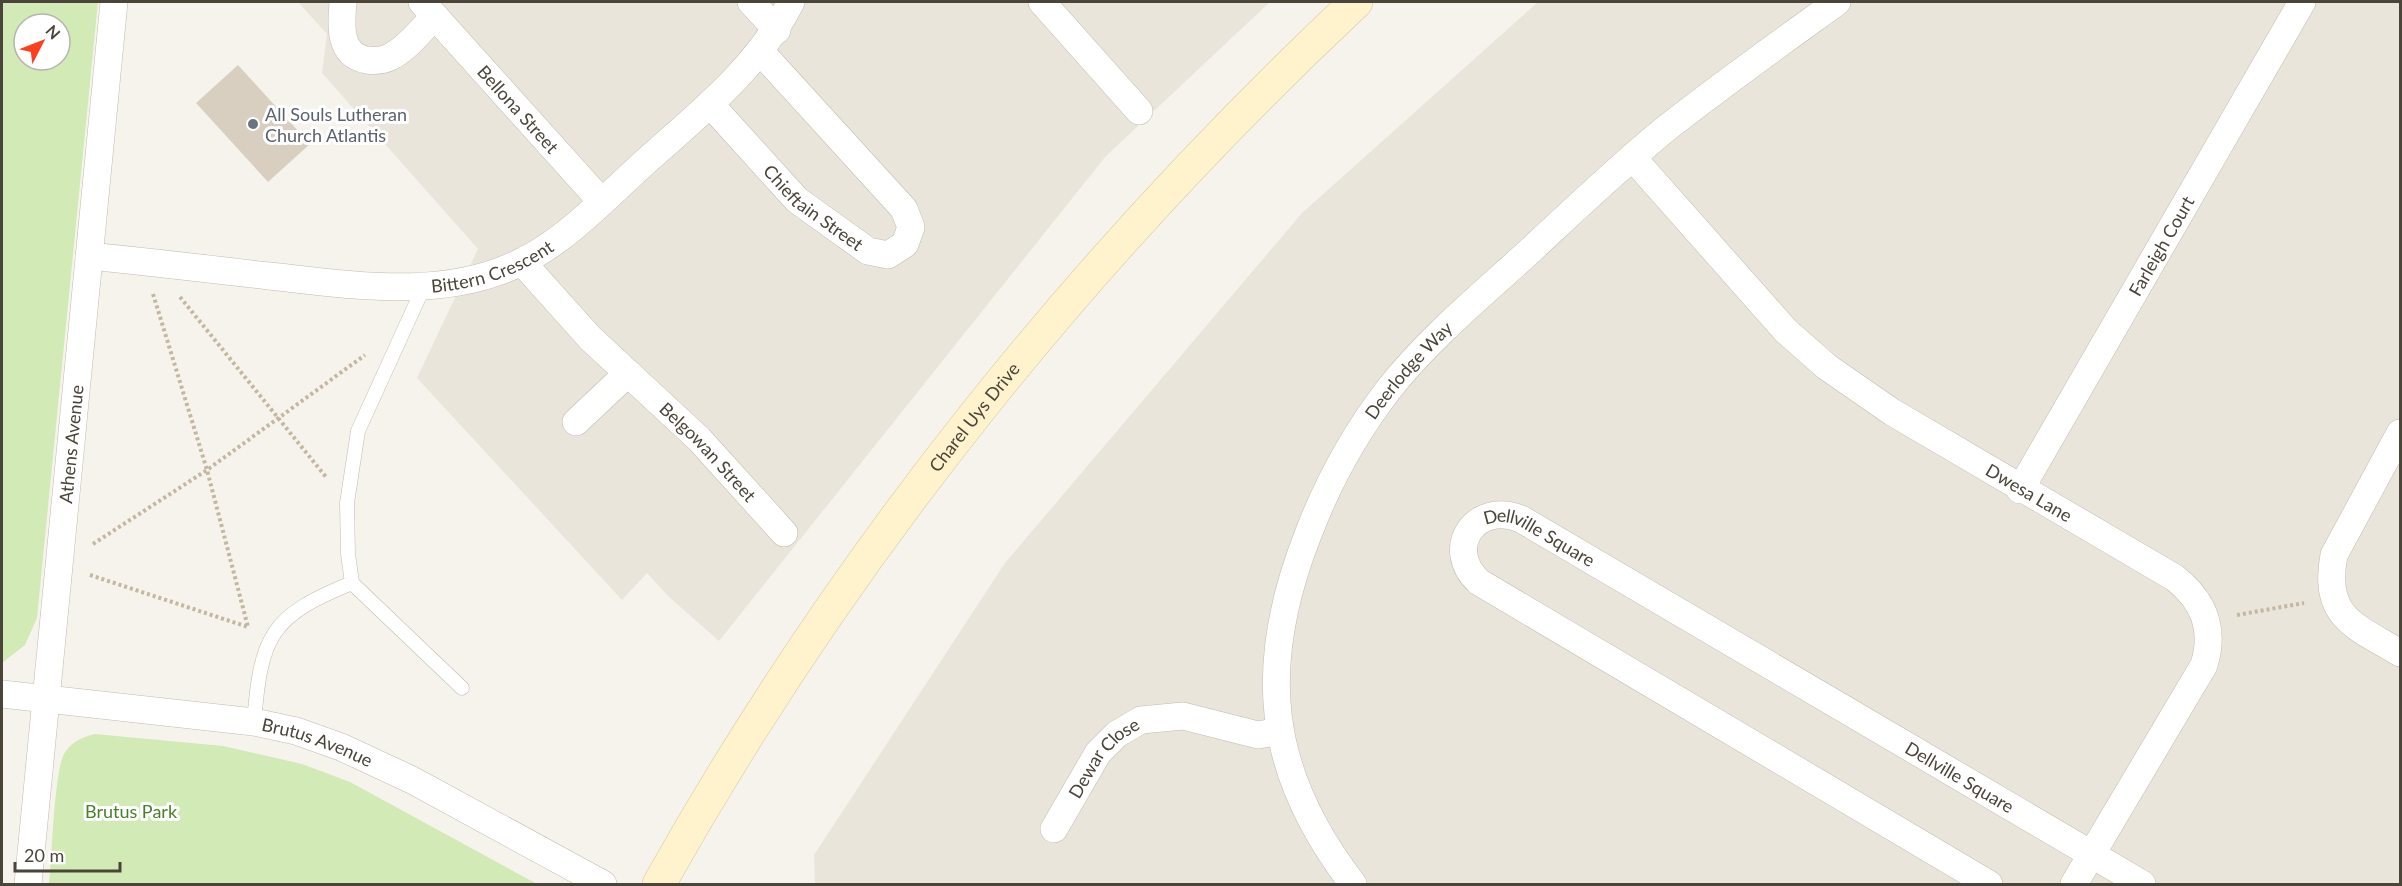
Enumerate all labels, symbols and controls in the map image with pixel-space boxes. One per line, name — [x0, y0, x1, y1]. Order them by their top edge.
north arrow — [12, 12, 72, 72]
text: N — [42, 21, 65, 43]
street label: Bellona Street — [473, 61, 564, 158]
place label: All Souls Lutheran Church Atlantis — [265, 103, 407, 146]
marker: All Souls Lutheran Church Atlantis — [246, 117, 260, 131]
street label: Chieftain Street — [759, 160, 868, 255]
street label: Farleigh Court — [2124, 192, 2199, 300]
street label: Bittern Crescent — [430, 235, 558, 297]
street label: Deerlodge Way — [1360, 316, 1457, 423]
street label: Charel Uys Drive — [924, 358, 1024, 476]
street label: Athens Avenue — [54, 384, 88, 504]
street label: Belgowan Street — [655, 397, 761, 506]
street label: Dwesa Lane — [1982, 459, 2076, 526]
street label: Dellville Square — [1481, 504, 1599, 571]
street label: Brutus Avenue — [260, 713, 376, 771]
street label: Dewar Close — [1063, 713, 1143, 802]
street label: Dellville Square — [1901, 736, 2018, 817]
park label: Brutus Park — [85, 800, 178, 822]
scale bar — [15, 835, 120, 873]
text: 20 m — [24, 844, 64, 866]

